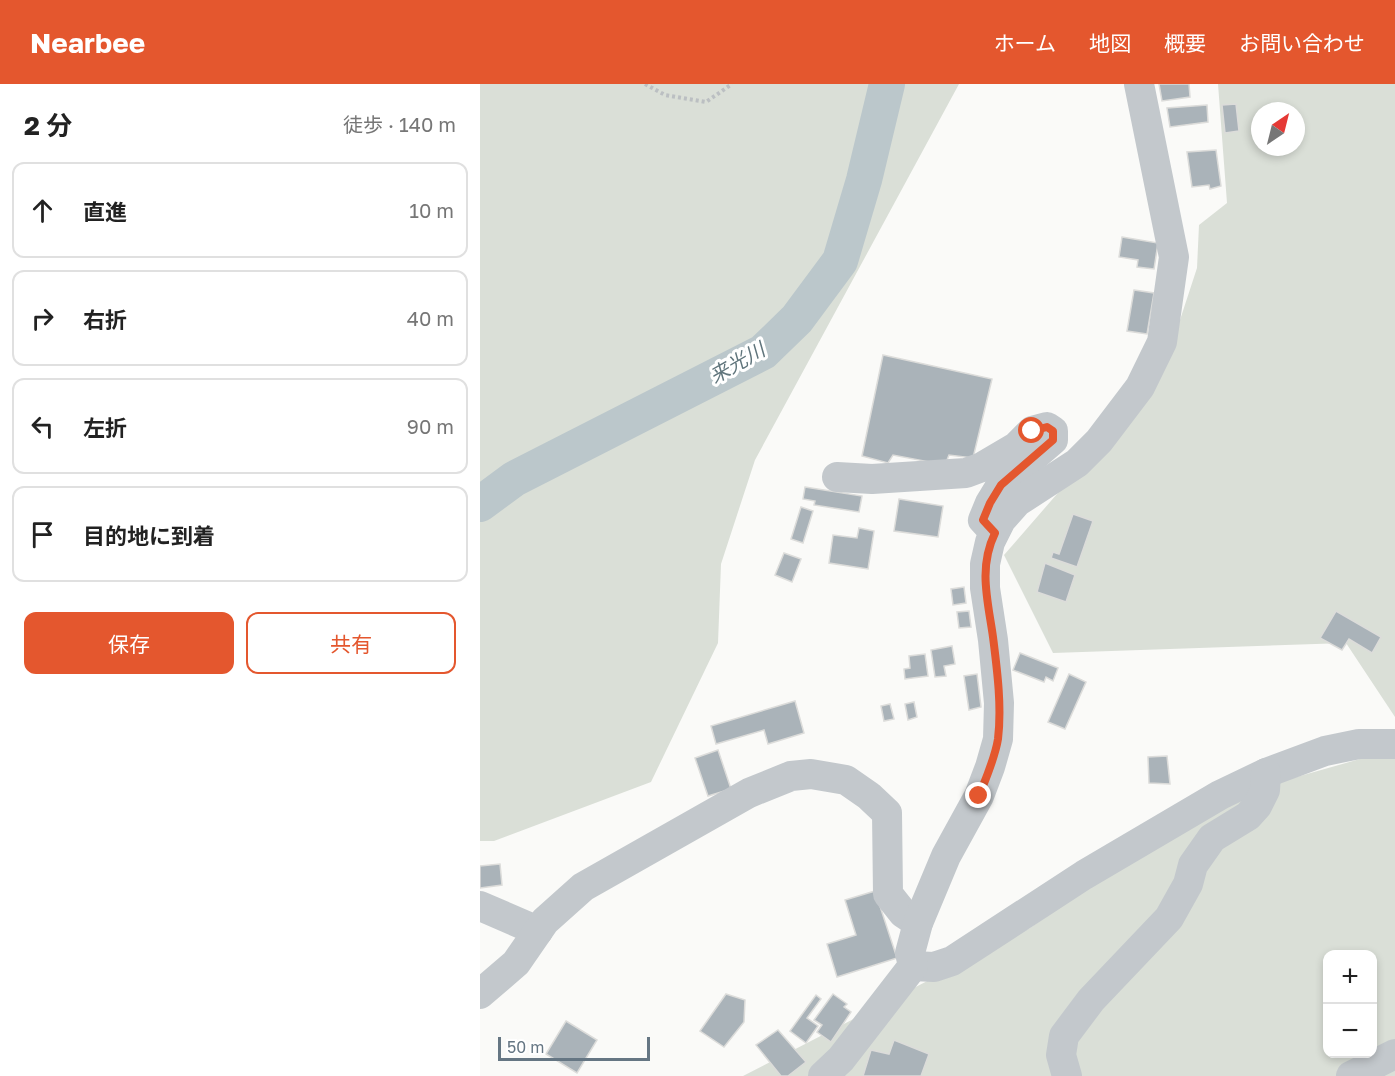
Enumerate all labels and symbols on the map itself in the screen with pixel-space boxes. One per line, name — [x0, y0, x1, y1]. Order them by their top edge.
north arrow — [1251, 102, 1305, 156]
water label: 来光川 — [705, 336, 770, 388]
route start — [1018, 417, 1044, 443]
route end — [965, 782, 991, 808]
scale bar — [498, 1034, 650, 1062]

